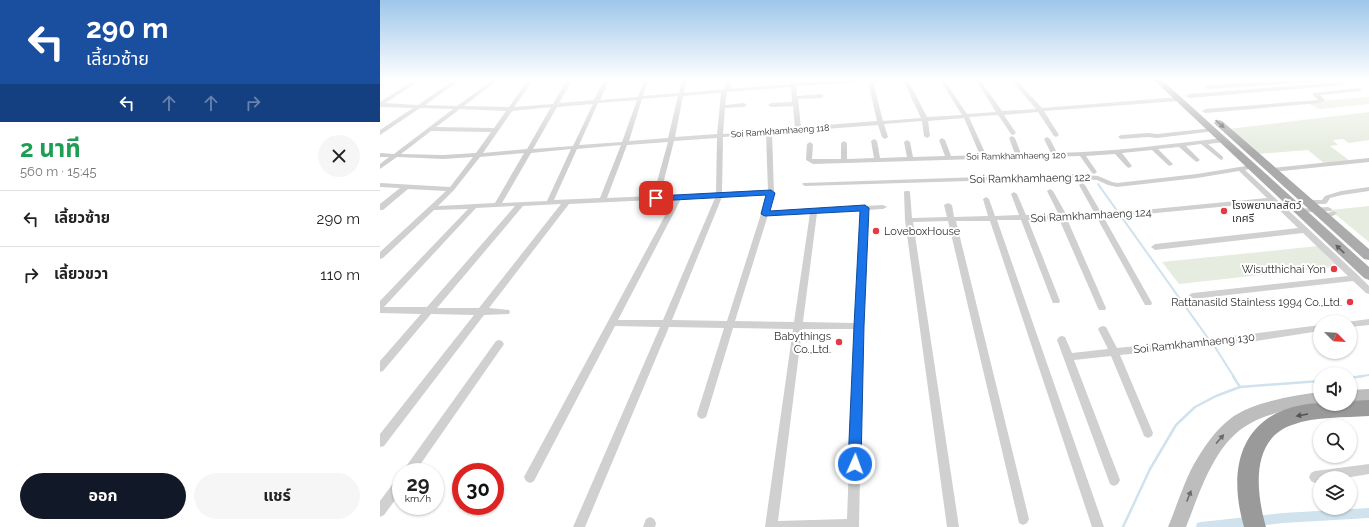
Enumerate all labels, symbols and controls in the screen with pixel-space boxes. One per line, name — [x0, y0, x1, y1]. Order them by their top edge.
text: 290 m — [86, 12, 168, 45]
icon: left — [20, 16, 72, 68]
text: เลี้ยวซ้าย — [86, 48, 149, 69]
icon: left — [116, 92, 138, 114]
icon: ahead — [158, 92, 180, 114]
icon: ahead — [200, 92, 222, 114]
icon: right — [242, 92, 264, 114]
one-way arrow — [1214, 120, 1225, 129]
street label: Soi Ramkhamhaeng 118 — [730, 123, 830, 139]
text: 2 นาที — [20, 134, 81, 163]
button: close — [318, 135, 360, 177]
street label: Soi Ramkhamhaeng 120 — [966, 150, 1066, 162]
text: 560 m · 15:45 — [20, 164, 97, 179]
street label: Soi Ramkhamhaeng 122 — [969, 171, 1091, 186]
pin — [639, 181, 673, 215]
icon: arrive — [645, 187, 667, 209]
place label: โรงพยาบาลสัตว์ เกศรี — [1232, 199, 1301, 225]
street label: Soi Ramkhamhaeng 124 — [1030, 206, 1152, 225]
marker: โรงพยาบาลสัตว์ เกศรี — [1219, 206, 1229, 216]
icon: left — [20, 208, 42, 230]
text: เลี้ยวซ้าย — [54, 209, 110, 227]
text: 290 m — [317, 210, 360, 228]
place label: LoveboxHouse — [884, 225, 961, 238]
marker: LoveboxHouse — [871, 226, 881, 236]
one-way arrow — [1336, 245, 1345, 254]
place label: Wisutthichai Yon — [1242, 263, 1326, 276]
icon: right — [20, 264, 42, 286]
marker: Wisutthichai Yon — [1329, 264, 1339, 274]
text: เลี้ยวขวา — [54, 265, 108, 283]
text: 110 m — [320, 266, 360, 284]
place label: Rattanasild Stainless 1994 Co.,Ltd. — [1171, 296, 1342, 309]
marker: Rattanasild Stainless 1994 Co.,Ltd. — [1345, 297, 1355, 307]
north arrow — [1313, 315, 1357, 359]
map controls — [1313, 315, 1357, 515]
place label: Babythings Co.,Ltd. — [774, 330, 831, 356]
street label: Soi Ramkhamhaeng 130 — [1133, 331, 1256, 356]
marker: Babythings Co.,Ltd. — [834, 337, 844, 347]
button: sound — [1313, 367, 1357, 411]
one-way arrow — [1296, 412, 1309, 418]
button: search — [1313, 419, 1357, 463]
one-way arrow — [1216, 434, 1225, 444]
position arrow — [834, 443, 876, 485]
speed limit sign: 30 — [452, 463, 504, 515]
button: layers — [1313, 471, 1357, 515]
text: 29 — [406, 472, 430, 496]
button: ออก — [20, 473, 186, 519]
button: แชร์ — [194, 473, 360, 519]
one-way arrow — [1186, 491, 1192, 502]
text: km/h — [405, 493, 431, 504]

